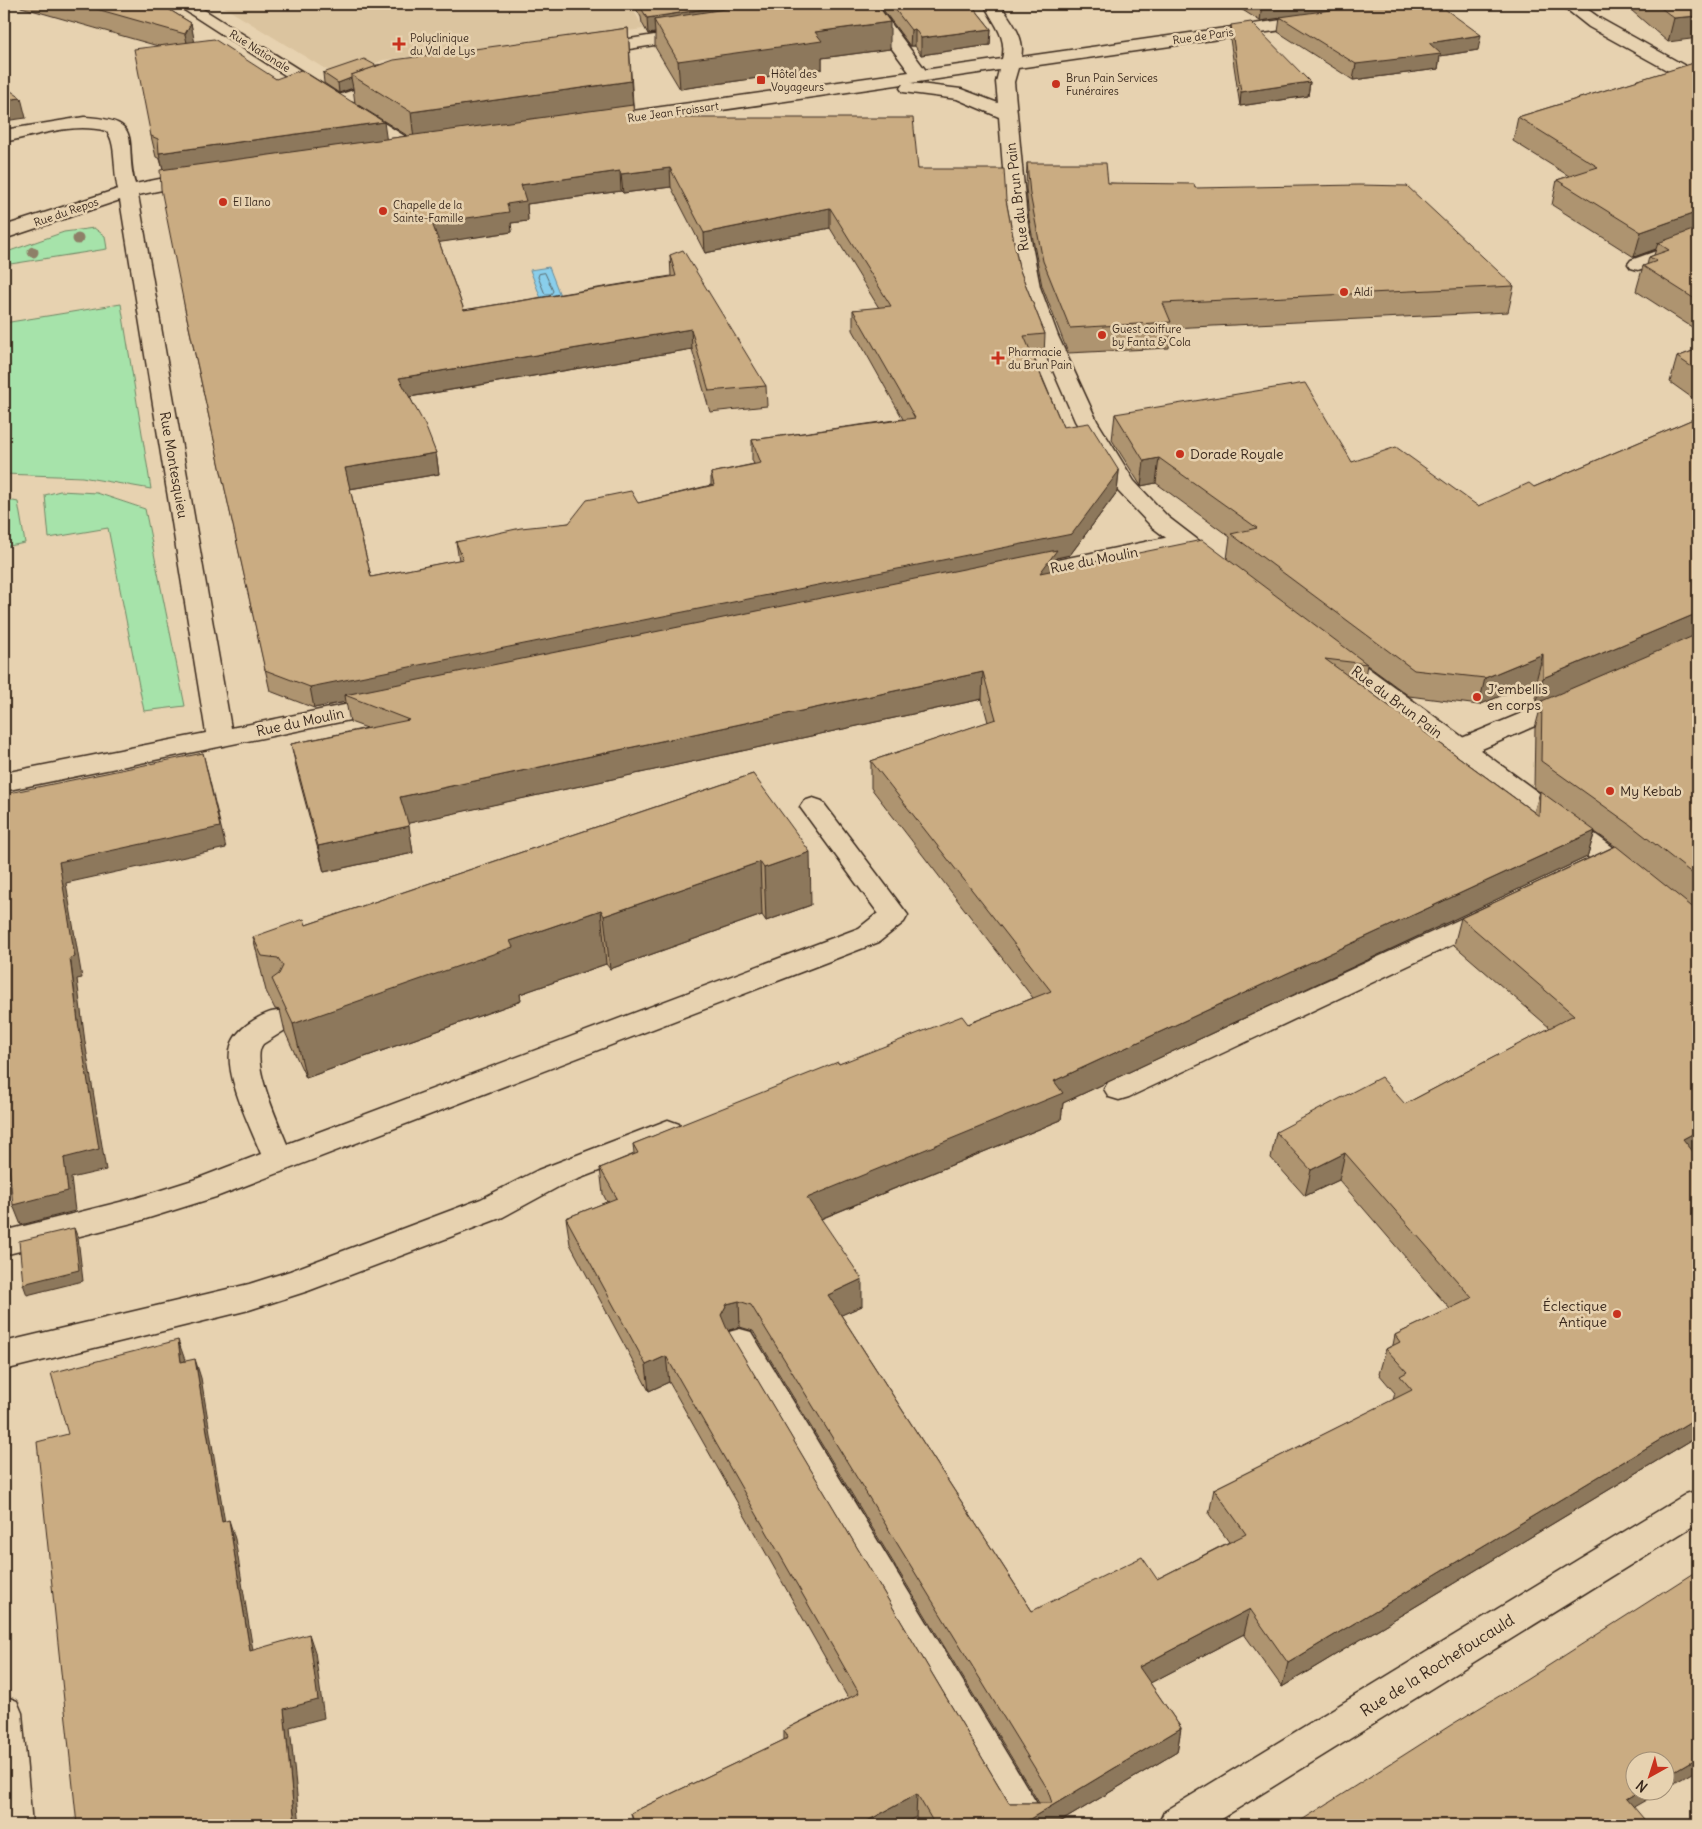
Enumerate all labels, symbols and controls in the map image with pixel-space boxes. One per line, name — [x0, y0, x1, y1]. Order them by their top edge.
street label: Rue de Paris — [1172, 25, 1234, 47]
street label: Rue Nationale — [227, 27, 293, 75]
place label: Polyclinique du Val de Lys — [410, 31, 475, 58]
marker: Polyclinique du Val de Lys — [392, 37, 406, 51]
place label: Hôtel des Voyageurs — [771, 67, 824, 94]
place label: Brun Pain Services Funéraires — [1066, 71, 1158, 98]
marker: Hôtel des Voyageurs — [755, 74, 767, 86]
marker: Brun Pain Services Funéraires — [1050, 78, 1062, 90]
street label: Rue Jean Froissart — [627, 99, 720, 125]
street label: Rue du Brun Pain — [1001, 142, 1033, 252]
street label: Rue du Repos — [32, 194, 100, 230]
place label: El Ilano — [233, 195, 271, 209]
marker: El Ilano — [217, 196, 229, 208]
place label: Chapelle de la Sainte-Famille — [393, 198, 463, 225]
marker: Chapelle de la Sainte-Famille — [377, 205, 389, 217]
place label: Aldi — [1354, 285, 1372, 299]
marker: Aldi — [1338, 286, 1350, 298]
place label: Guest coiffure by Fanta & Cola — [1112, 322, 1191, 349]
marker: Guest coiffure by Fanta & Cola — [1096, 329, 1108, 341]
place label: Pharmacie du Brun Pain — [1008, 345, 1072, 372]
marker: Pharmacie du Brun Pain — [992, 352, 1004, 364]
street label: Rue Montesquieu — [156, 410, 192, 520]
place label: Dorade Royale — [1190, 445, 1284, 463]
marker: Dorade Royale — [1174, 448, 1186, 460]
street label: Rue du Moulin — [1048, 543, 1140, 577]
street label: Rue du Brun Pain — [1348, 662, 1446, 742]
place label: J’embellis en corps — [1487, 680, 1548, 714]
marker: J’embellis en corps — [1471, 691, 1483, 703]
street label: Rue du Moulin — [254, 704, 346, 740]
place label: My Kebab — [1620, 782, 1682, 800]
marker: My Kebab — [1604, 785, 1616, 797]
place label: Éclectique Antique — [1543, 1297, 1607, 1331]
marker: Éclectique Antique — [1611, 1308, 1623, 1320]
street label: Rue de la Rochefoucauld — [1356, 1609, 1518, 1721]
north arrow — [1624, 1752, 1674, 1802]
text: N — [1632, 1776, 1651, 1796]

